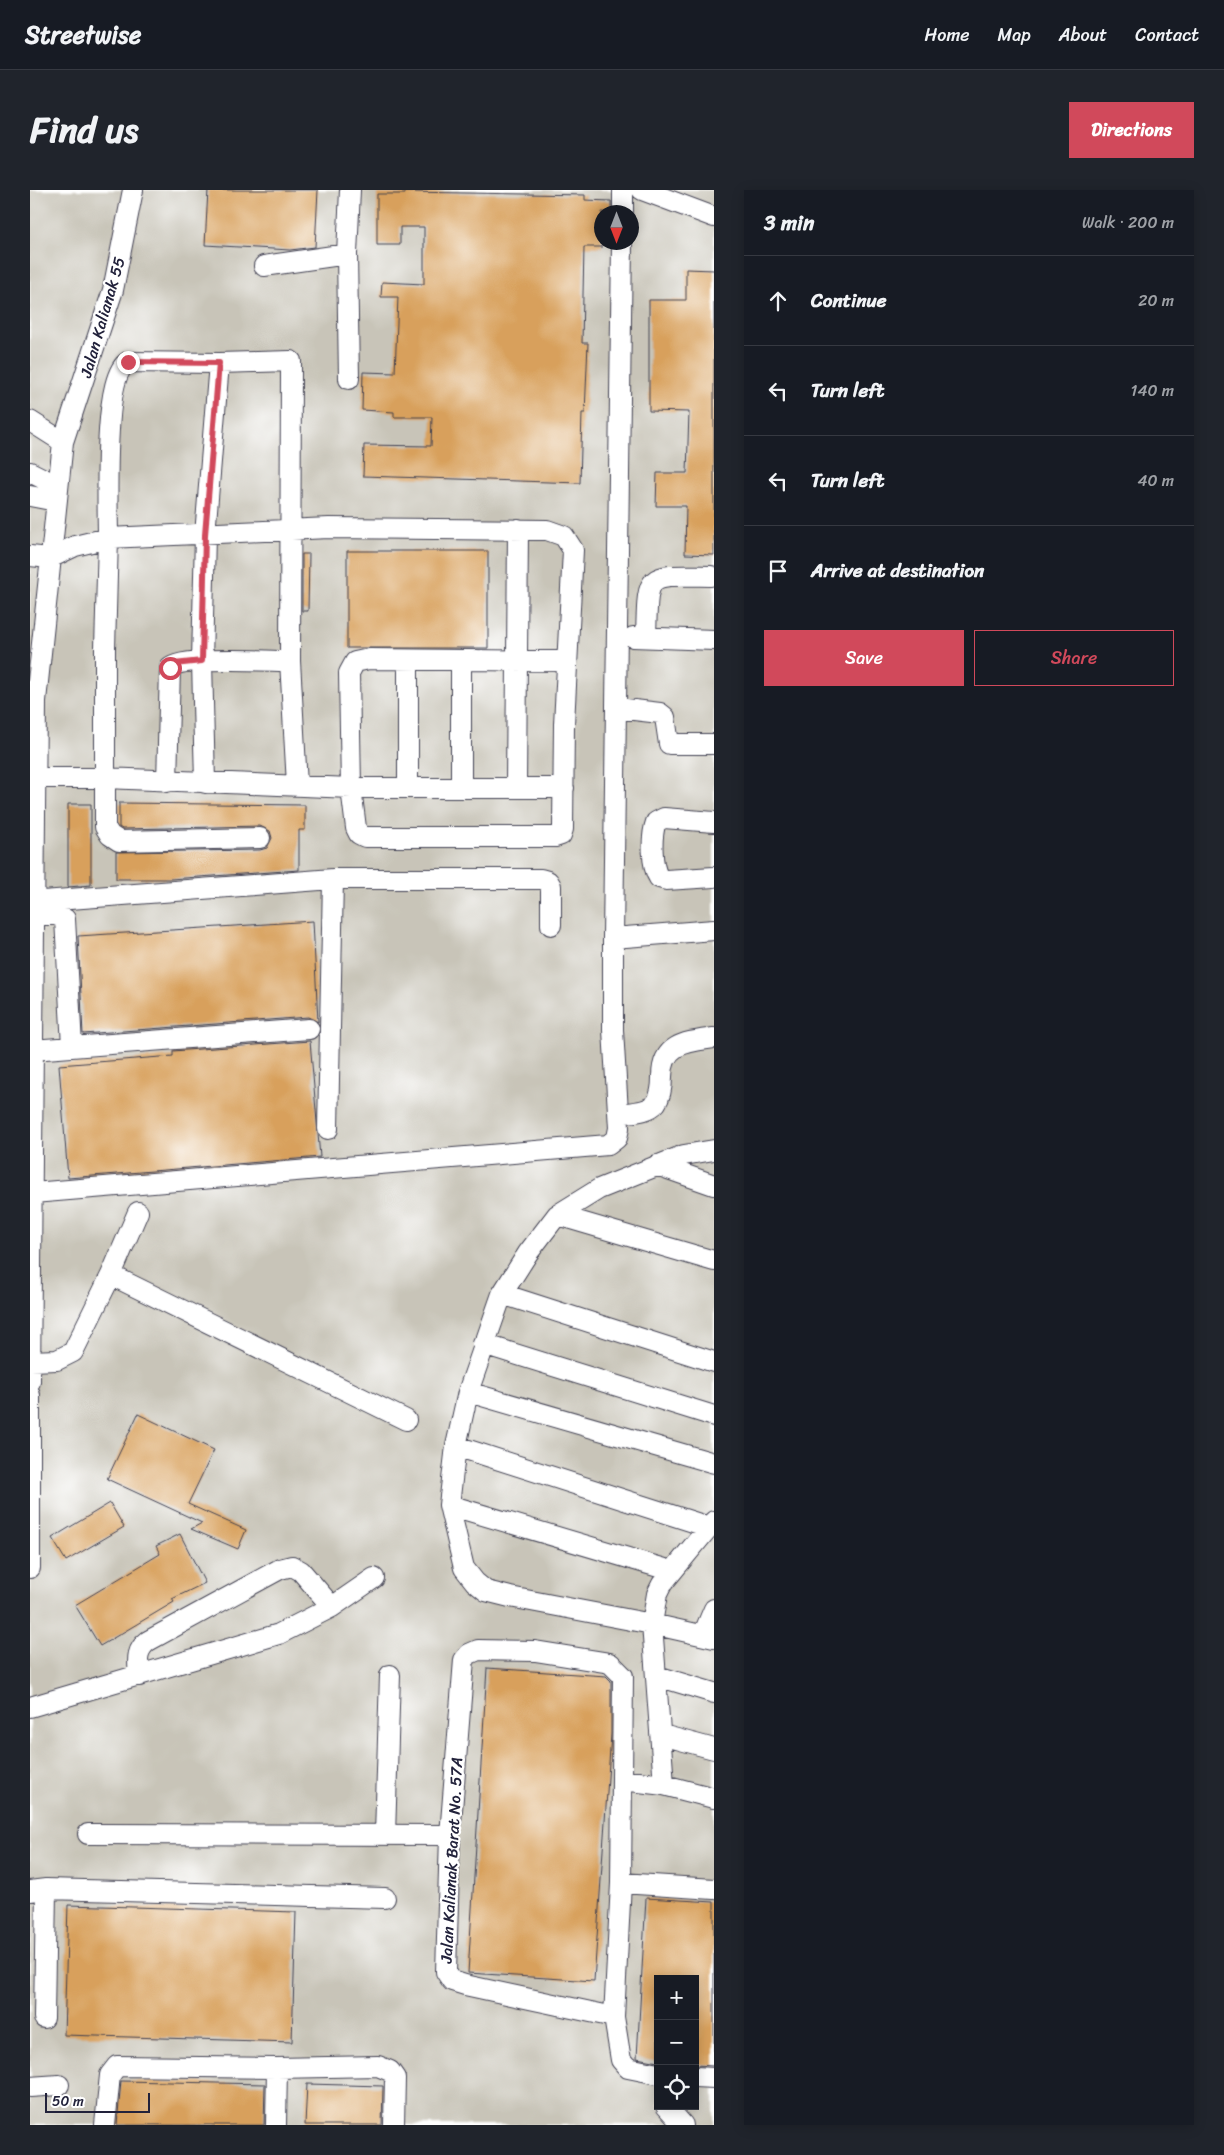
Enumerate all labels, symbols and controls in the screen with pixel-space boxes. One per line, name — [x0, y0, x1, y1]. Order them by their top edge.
text: Streetwise — [25, 14, 141, 56]
text: Home — [925, 19, 970, 51]
text: Map — [998, 19, 1031, 51]
text: About — [1059, 19, 1107, 51]
text: Contact — [1135, 19, 1199, 51]
text: Find us — [30, 99, 138, 161]
button: Directions — [1069, 102, 1194, 158]
text: 3 min — [764, 204, 814, 242]
north arrow — [594, 205, 639, 250]
text: Walk · 200 m — [1082, 208, 1174, 237]
street label: Jalan Kalianak 55 — [71, 253, 134, 382]
text: Continue — [811, 284, 887, 317]
text: 20 m — [1138, 286, 1174, 315]
icon: ahead — [764, 287, 792, 315]
route end — [117, 351, 140, 374]
text: Turn left — [811, 374, 884, 407]
text: 140 m — [1131, 376, 1174, 405]
icon: left — [764, 377, 792, 405]
text: Turn left — [811, 464, 884, 497]
text: 40 m — [1137, 466, 1174, 495]
icon: left — [764, 467, 792, 495]
text: Arrive at destination — [811, 554, 984, 587]
icon: arrive — [764, 557, 792, 585]
button: Save — [764, 630, 964, 686]
button: Share — [974, 630, 1174, 686]
route start — [159, 657, 182, 680]
street label: Jalan Kalianak Barat No. 57A — [432, 1756, 471, 1965]
map controls — [654, 1975, 699, 2110]
button: + — [654, 1975, 699, 2020]
button: − — [654, 2020, 699, 2065]
button: locate — [654, 2065, 699, 2110]
text: 50 m — [52, 2089, 84, 2114]
scale bar — [45, 2090, 150, 2113]

